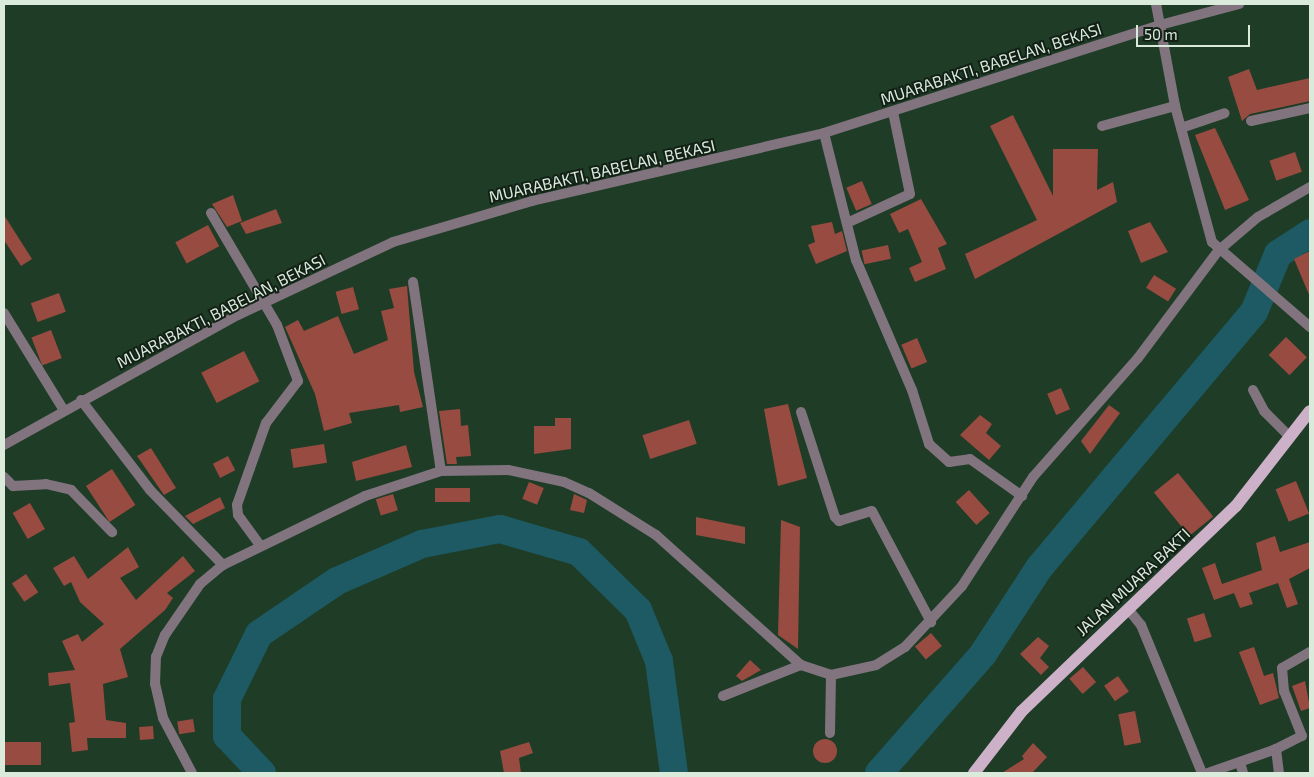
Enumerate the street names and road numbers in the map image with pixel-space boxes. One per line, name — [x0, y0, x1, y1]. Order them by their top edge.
street label: MUARABAKTI, BABELAN, BEKASI — [878, 19, 1104, 109]
street label: MUARABAKTI, BABELAN, BEKASI — [487, 136, 717, 206]
street label: MUARABAKTI, BABELAN, BEKASI — [114, 250, 328, 372]
street label: JALAN MUARA BAKTI — [1072, 524, 1194, 640]

